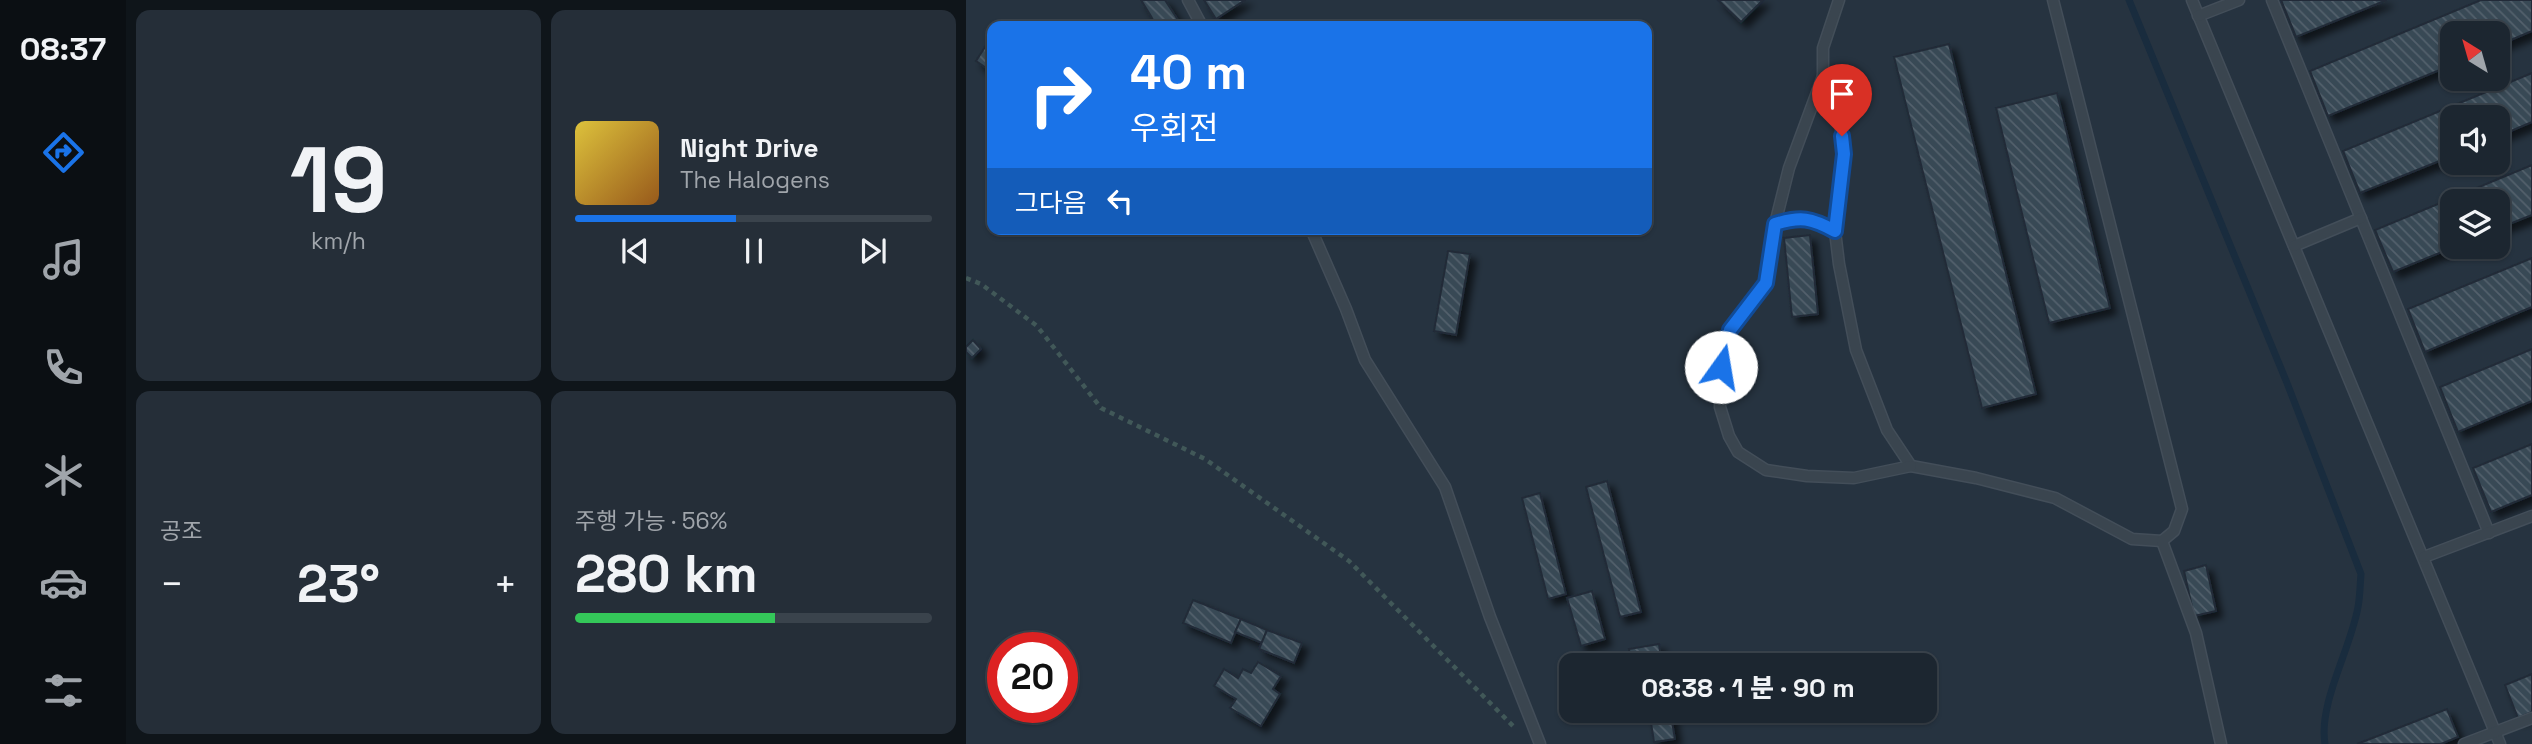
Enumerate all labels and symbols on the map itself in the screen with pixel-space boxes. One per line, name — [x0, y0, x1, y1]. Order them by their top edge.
north arrow — [2440, 21, 2510, 91]
pin — [1812, 64, 1872, 136]
position arrow — [1684, 330, 1758, 404]
speed limit sign: 20 — [987, 632, 1078, 723]

